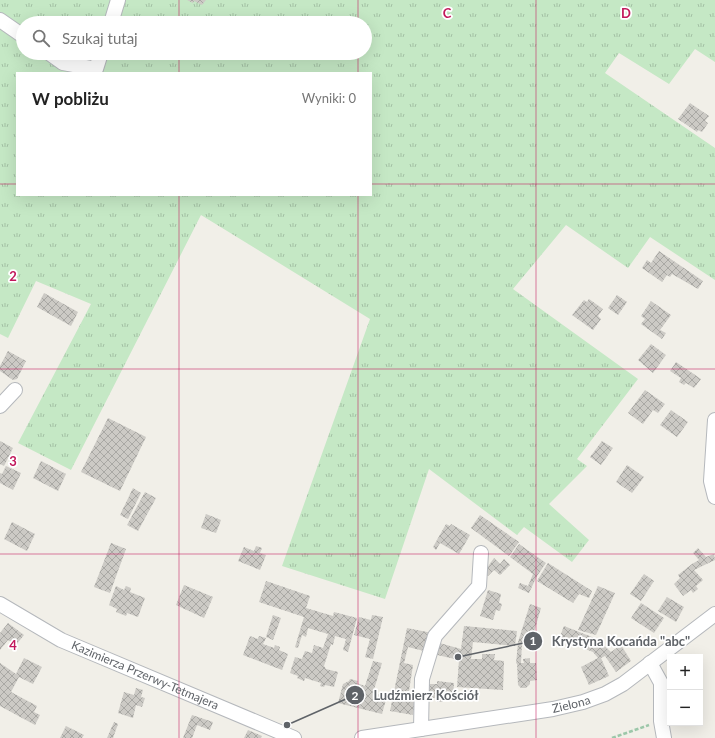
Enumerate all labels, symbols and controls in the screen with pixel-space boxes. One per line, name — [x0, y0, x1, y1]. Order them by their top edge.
text: C — [443, 5, 452, 21]
text: D — [621, 5, 631, 21]
search box — [16, 16, 372, 60]
icon: search — [30, 27, 52, 49]
text: Szukaj tutaj — [62, 29, 138, 47]
text: W pobliżu — [32, 88, 109, 109]
text: Wyniki: 0 — [302, 90, 356, 106]
text: 2 — [9, 268, 17, 284]
text: 3 — [9, 453, 17, 469]
callout: Krystyna Kocańda "abc" — [523, 629, 698, 654]
text: 1 — [530, 633, 537, 648]
text: Krystyna Kocańda "abc" — [552, 633, 690, 649]
text: 4 — [9, 637, 17, 653]
street label: Kazimierza Przerwy-Tetmajera — [69, 637, 221, 713]
map controls — [667, 654, 703, 726]
button: + — [667, 654, 703, 690]
callout: Ludźmierz Kościół — [345, 683, 487, 708]
text: Ludźmierz Kościół — [373, 687, 479, 703]
text: 2 — [352, 688, 359, 703]
button: − — [667, 690, 703, 726]
street label: Zielona — [551, 692, 592, 716]

